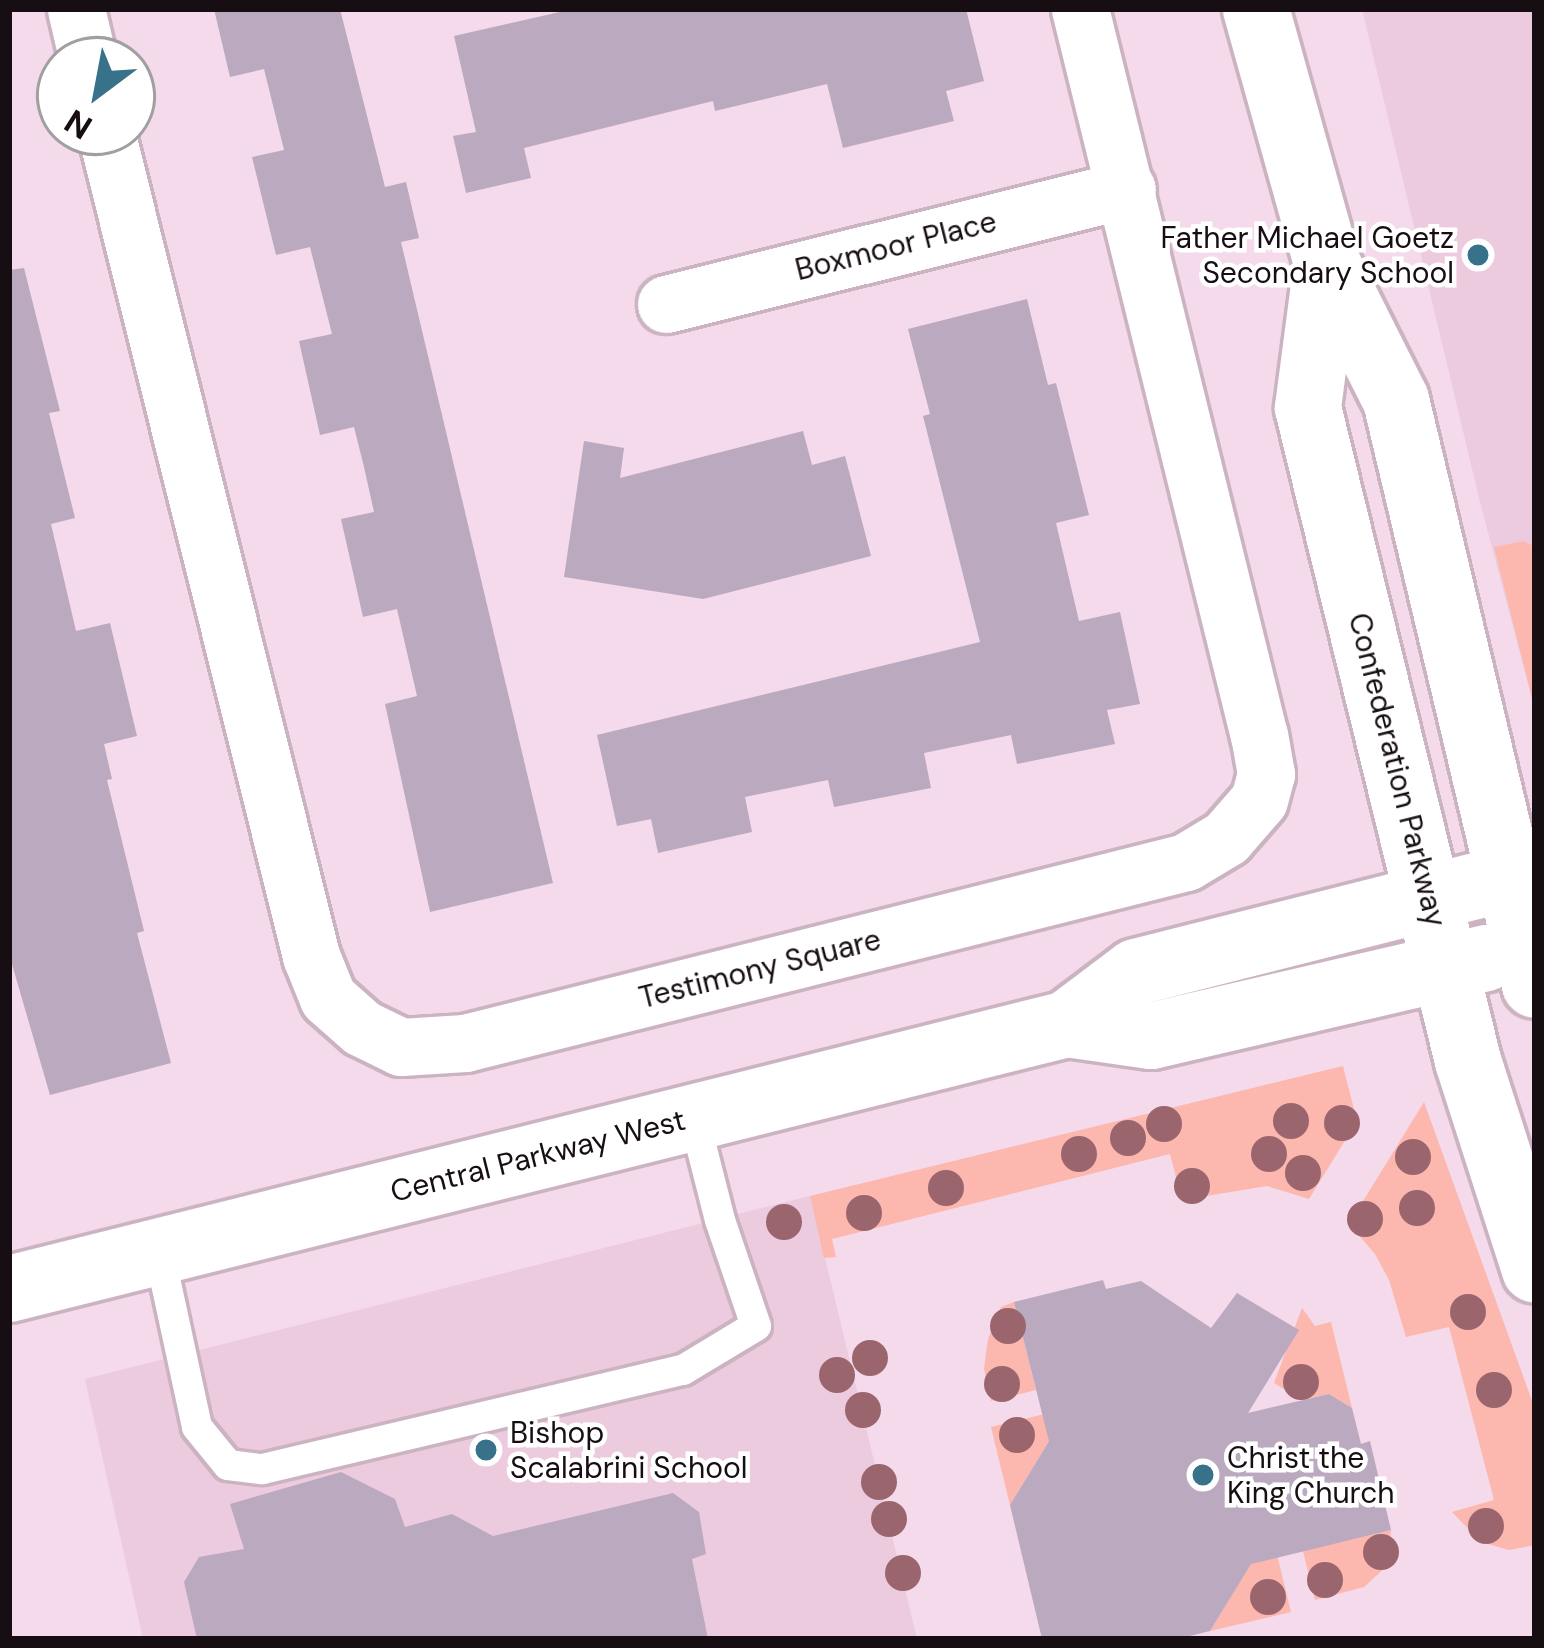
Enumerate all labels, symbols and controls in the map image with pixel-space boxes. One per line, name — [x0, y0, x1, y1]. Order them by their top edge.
north arrow — [36, 36, 156, 156]
text: N — [57, 100, 100, 149]
street label: Boxmoor Place — [792, 204, 1000, 288]
place label: Father Michael Goetz Secondary School — [1161, 220, 1454, 290]
marker: Father Michael Goetz Secondary School — [1465, 242, 1491, 268]
street label: Confederation Parkway — [1341, 609, 1453, 931]
street label: Testimony Square — [635, 922, 885, 1016]
street label: Central Parkway West — [387, 1102, 689, 1210]
place label: Bishop Scalabrini School — [510, 1415, 747, 1486]
marker: Bishop Scalabrini School — [473, 1437, 499, 1463]
place label: Christ the King Church — [1227, 1440, 1395, 1510]
marker: Christ the King Church — [1190, 1462, 1216, 1488]

